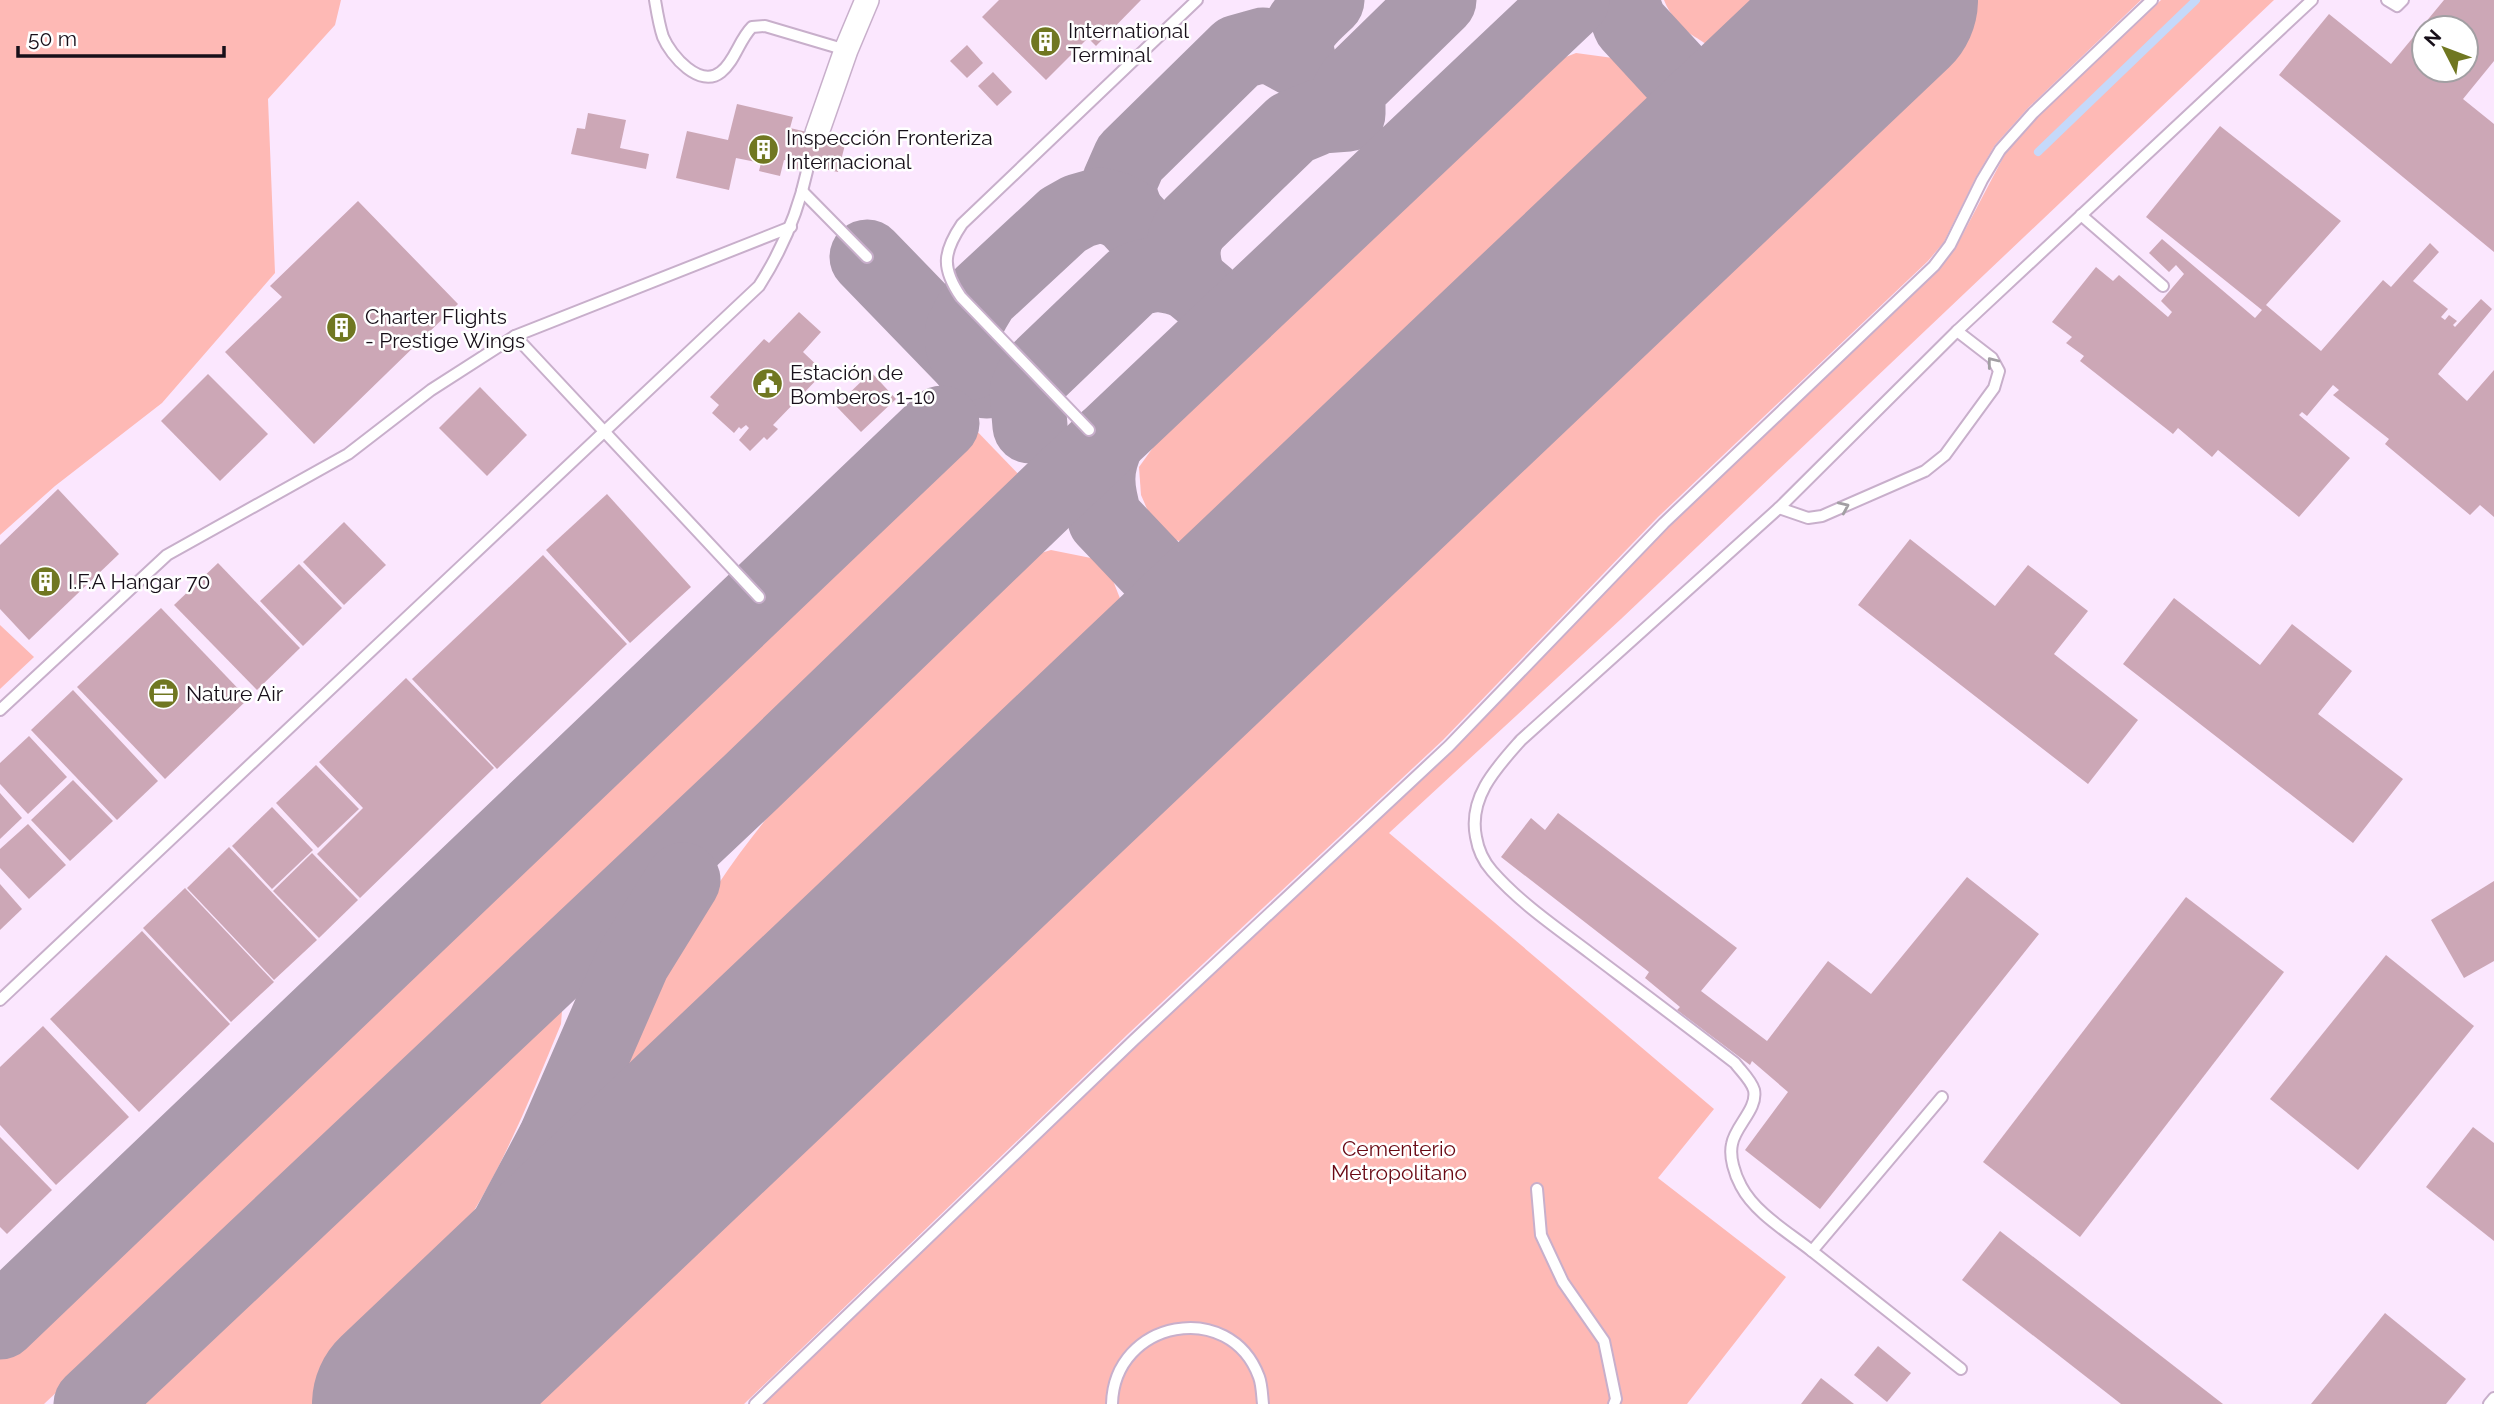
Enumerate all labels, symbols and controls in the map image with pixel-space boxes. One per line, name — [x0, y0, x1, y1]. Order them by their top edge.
scale bar — [18, 14, 224, 58]
north arrow — [2410, 14, 2480, 84]
place label: International Terminal — [1068, 18, 1189, 67]
building icon: International Terminal — [1028, 25, 1062, 59]
text: N — [2419, 25, 2445, 50]
text: 50 m — [28, 26, 77, 51]
place label: Inspección Fronteriza Internacional — [786, 125, 993, 174]
building icon: Inspección Fronteriza Internacional — [746, 132, 780, 166]
place label: Charter Flights - Prestige Wings — [365, 304, 525, 353]
building icon: Charter Flights - Prestige Wings — [325, 311, 359, 345]
one-way arrow — [1987, 357, 2000, 369]
place label: Estación de Bomberos 1-10 — [790, 360, 935, 409]
public building icon: Estación de Bomberos 1-10 — [750, 367, 784, 401]
one-way arrow — [1836, 501, 1849, 515]
building icon: I.F.A Hangar 70 — [28, 564, 62, 598]
place label: I.F.A Hangar 70 — [68, 569, 210, 594]
office icon: Nature Air — [146, 676, 180, 710]
place label: Nature Air — [186, 681, 284, 706]
park label: Cementerio Metropolitano — [1331, 1136, 1467, 1185]

